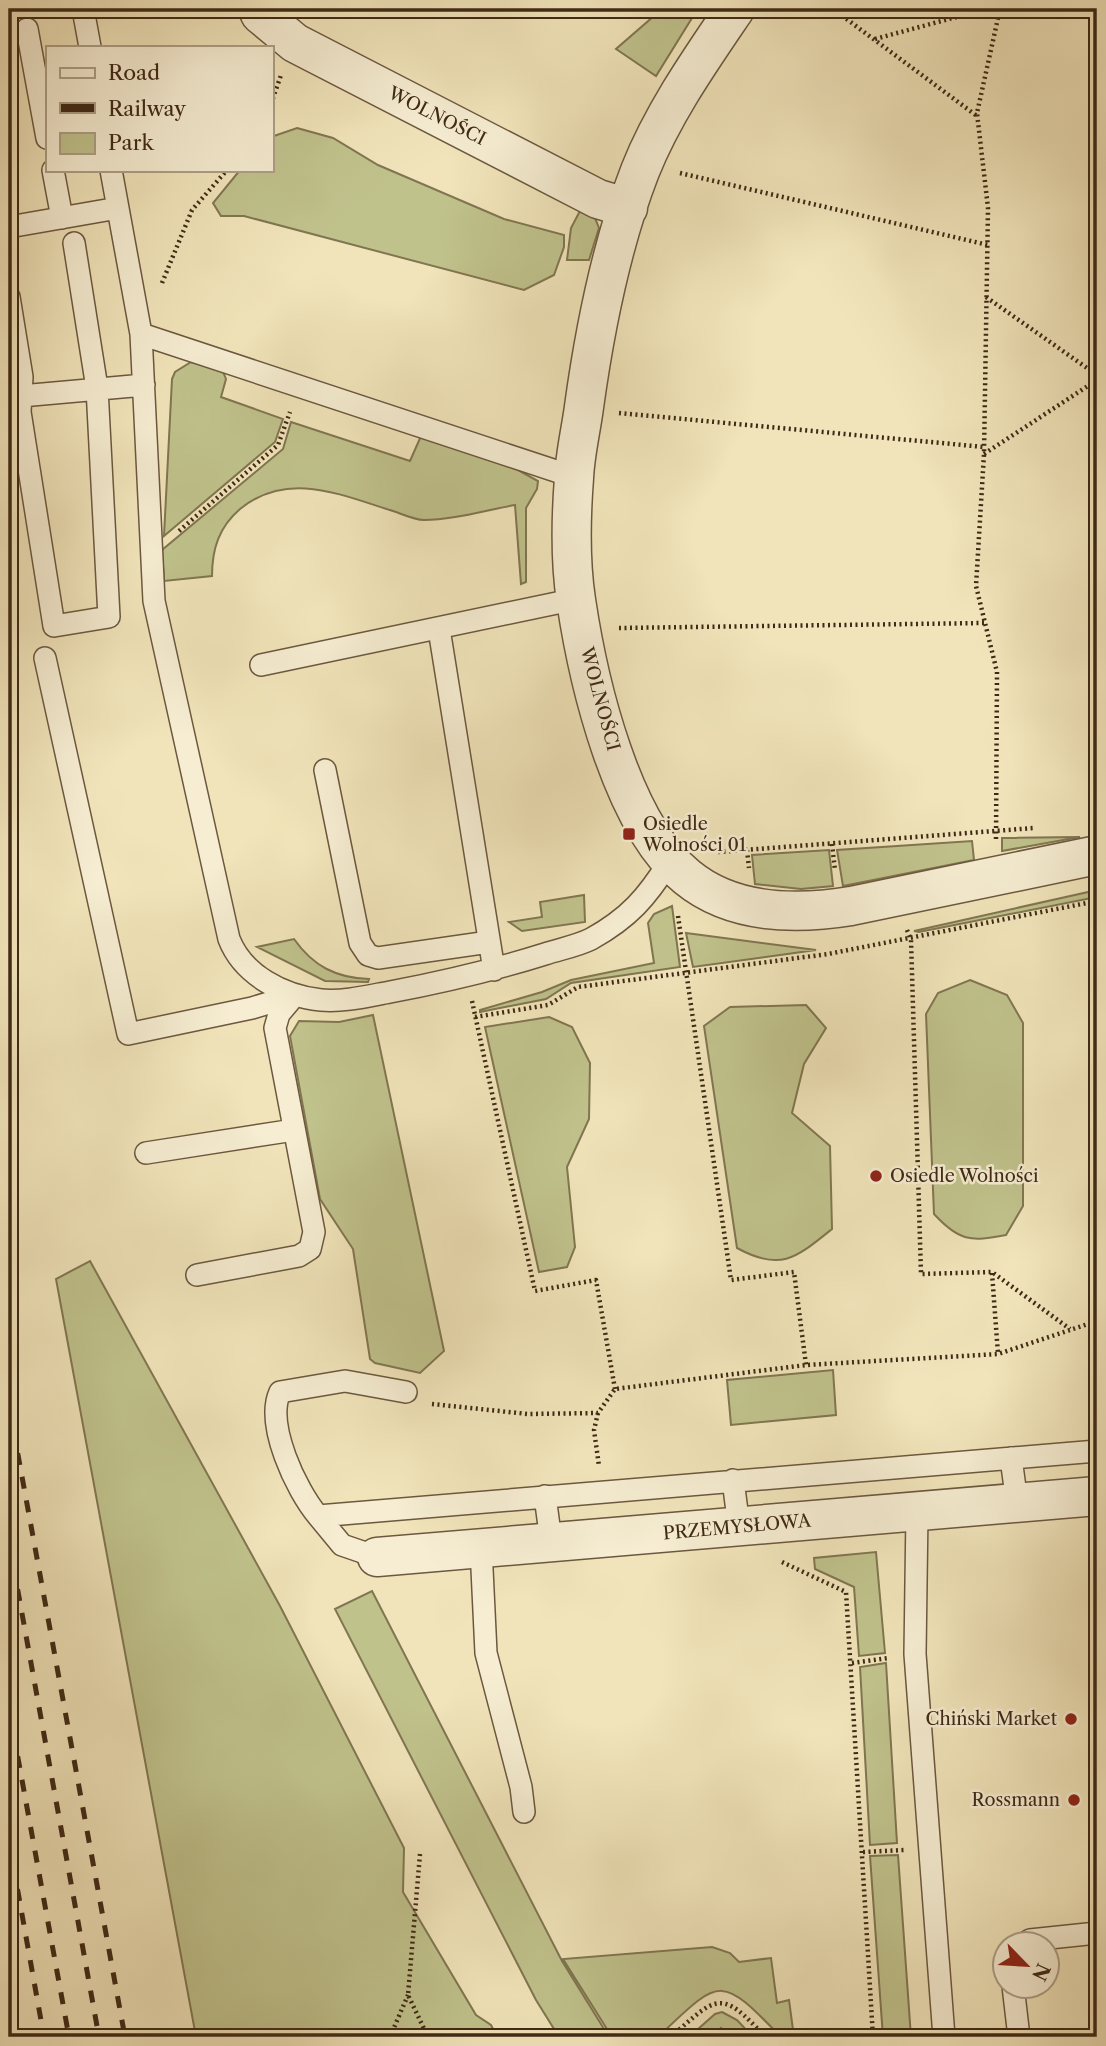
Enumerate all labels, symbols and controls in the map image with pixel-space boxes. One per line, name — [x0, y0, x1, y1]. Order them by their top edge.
legend — [46, 46, 273, 172]
text: Road — [108, 60, 160, 85]
street label: WOLNOŚCI — [384, 81, 490, 150]
text: Railway — [108, 96, 186, 121]
text: Park — [108, 130, 154, 155]
street label: WOLNOŚCI — [575, 643, 625, 753]
place label: Osiedle Wolności 01 — [642, 813, 747, 856]
marker: Osiedle Wolności 01 — [621, 826, 637, 842]
place label: Osiedle Wolności — [890, 1165, 1039, 1187]
marker: Osiedle Wolności — [868, 1168, 884, 1184]
street label: PRZEMYSŁOWA — [662, 1510, 813, 1544]
place label: Chiński Market — [926, 1708, 1058, 1730]
marker: Chiński Market — [1063, 1711, 1079, 1727]
place label: Rossmann — [971, 1789, 1060, 1811]
marker: Rossmann — [1066, 1792, 1082, 1808]
north arrow — [990, 1930, 1060, 2000]
text: N — [1027, 1960, 1055, 1984]

